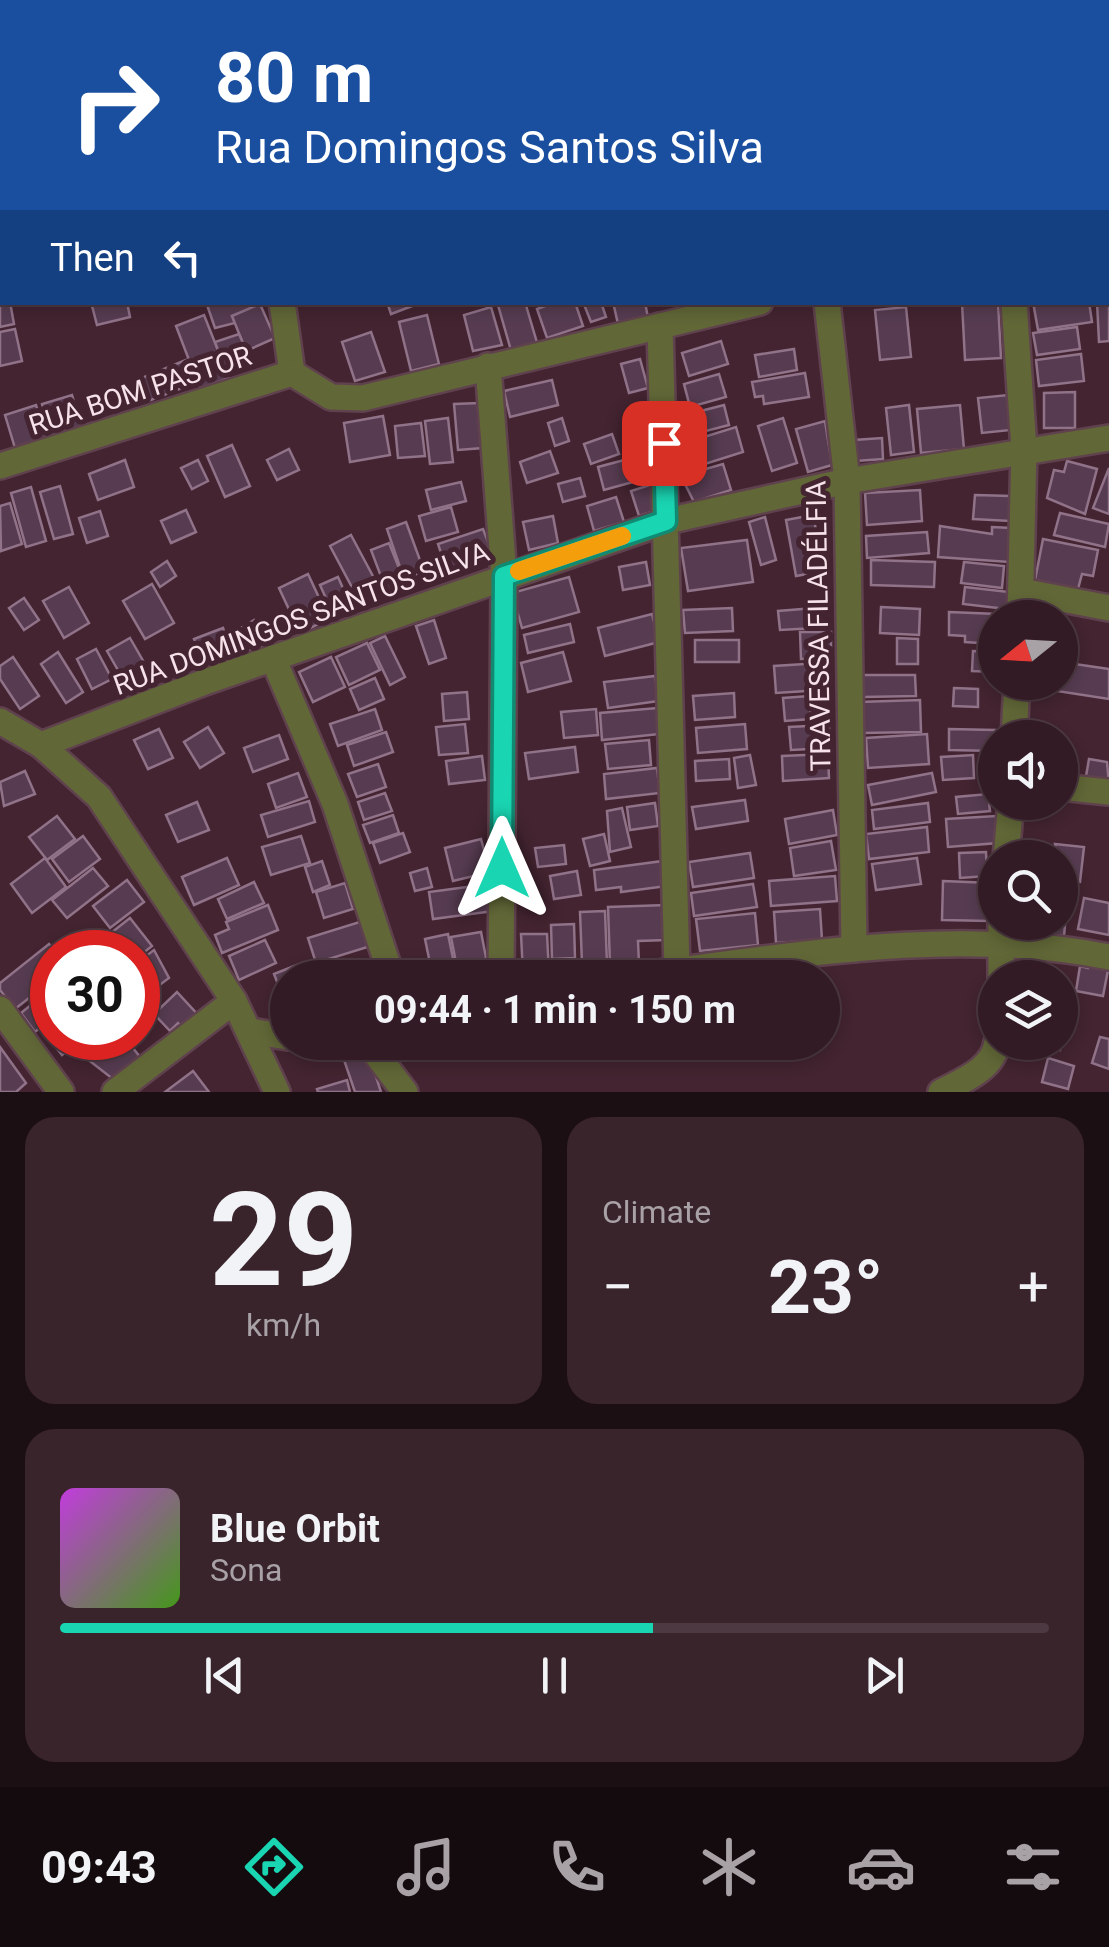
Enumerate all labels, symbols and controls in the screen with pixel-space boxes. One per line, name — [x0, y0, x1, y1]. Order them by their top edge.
text: 80 m — [215, 37, 373, 119]
icon: right — [50, 40, 180, 170]
text: Rua Domingos Santos Silva — [215, 121, 764, 174]
icon: left — [155, 230, 210, 285]
text: Then — [50, 236, 135, 280]
street label: RUA BOM PASTOR — [25, 339, 256, 442]
pin — [622, 401, 707, 486]
icon: arrive — [637, 416, 692, 471]
street label: TRAVESSA FILADÉLFIA — [799, 480, 838, 772]
street label: RUA DOMINGOS SANTOS SILVA — [109, 535, 494, 702]
north arrow — [978, 600, 1078, 700]
map controls — [978, 600, 1078, 1060]
button: sound — [978, 720, 1078, 820]
position arrow — [450, 816, 554, 920]
button: search — [978, 840, 1078, 940]
speed limit sign: 30 — [30, 930, 160, 1060]
button: layers — [978, 960, 1078, 1060]
text: 09:44 · 1 min · 150 m — [374, 988, 736, 1032]
text: 29 — [209, 1164, 358, 1317]
text: Climate — [602, 1193, 711, 1231]
text: 23° — [768, 1243, 883, 1331]
text: − — [602, 1255, 633, 1319]
text: + — [1018, 1255, 1049, 1319]
text: km/h — [246, 1306, 321, 1344]
text: Blue Orbit — [210, 1507, 380, 1551]
text: Sona — [210, 1551, 282, 1589]
icon: previous — [197, 1648, 252, 1703]
icon: pause — [527, 1648, 582, 1703]
icon: next — [857, 1648, 912, 1703]
icon: directions — [239, 1832, 309, 1902]
icon: music — [391, 1832, 461, 1902]
icon: phone — [542, 1832, 612, 1902]
icon: climate — [694, 1832, 764, 1902]
icon: car — [846, 1832, 916, 1902]
icon: filters — [998, 1832, 1068, 1902]
text: 09:43 — [41, 1841, 157, 1894]

